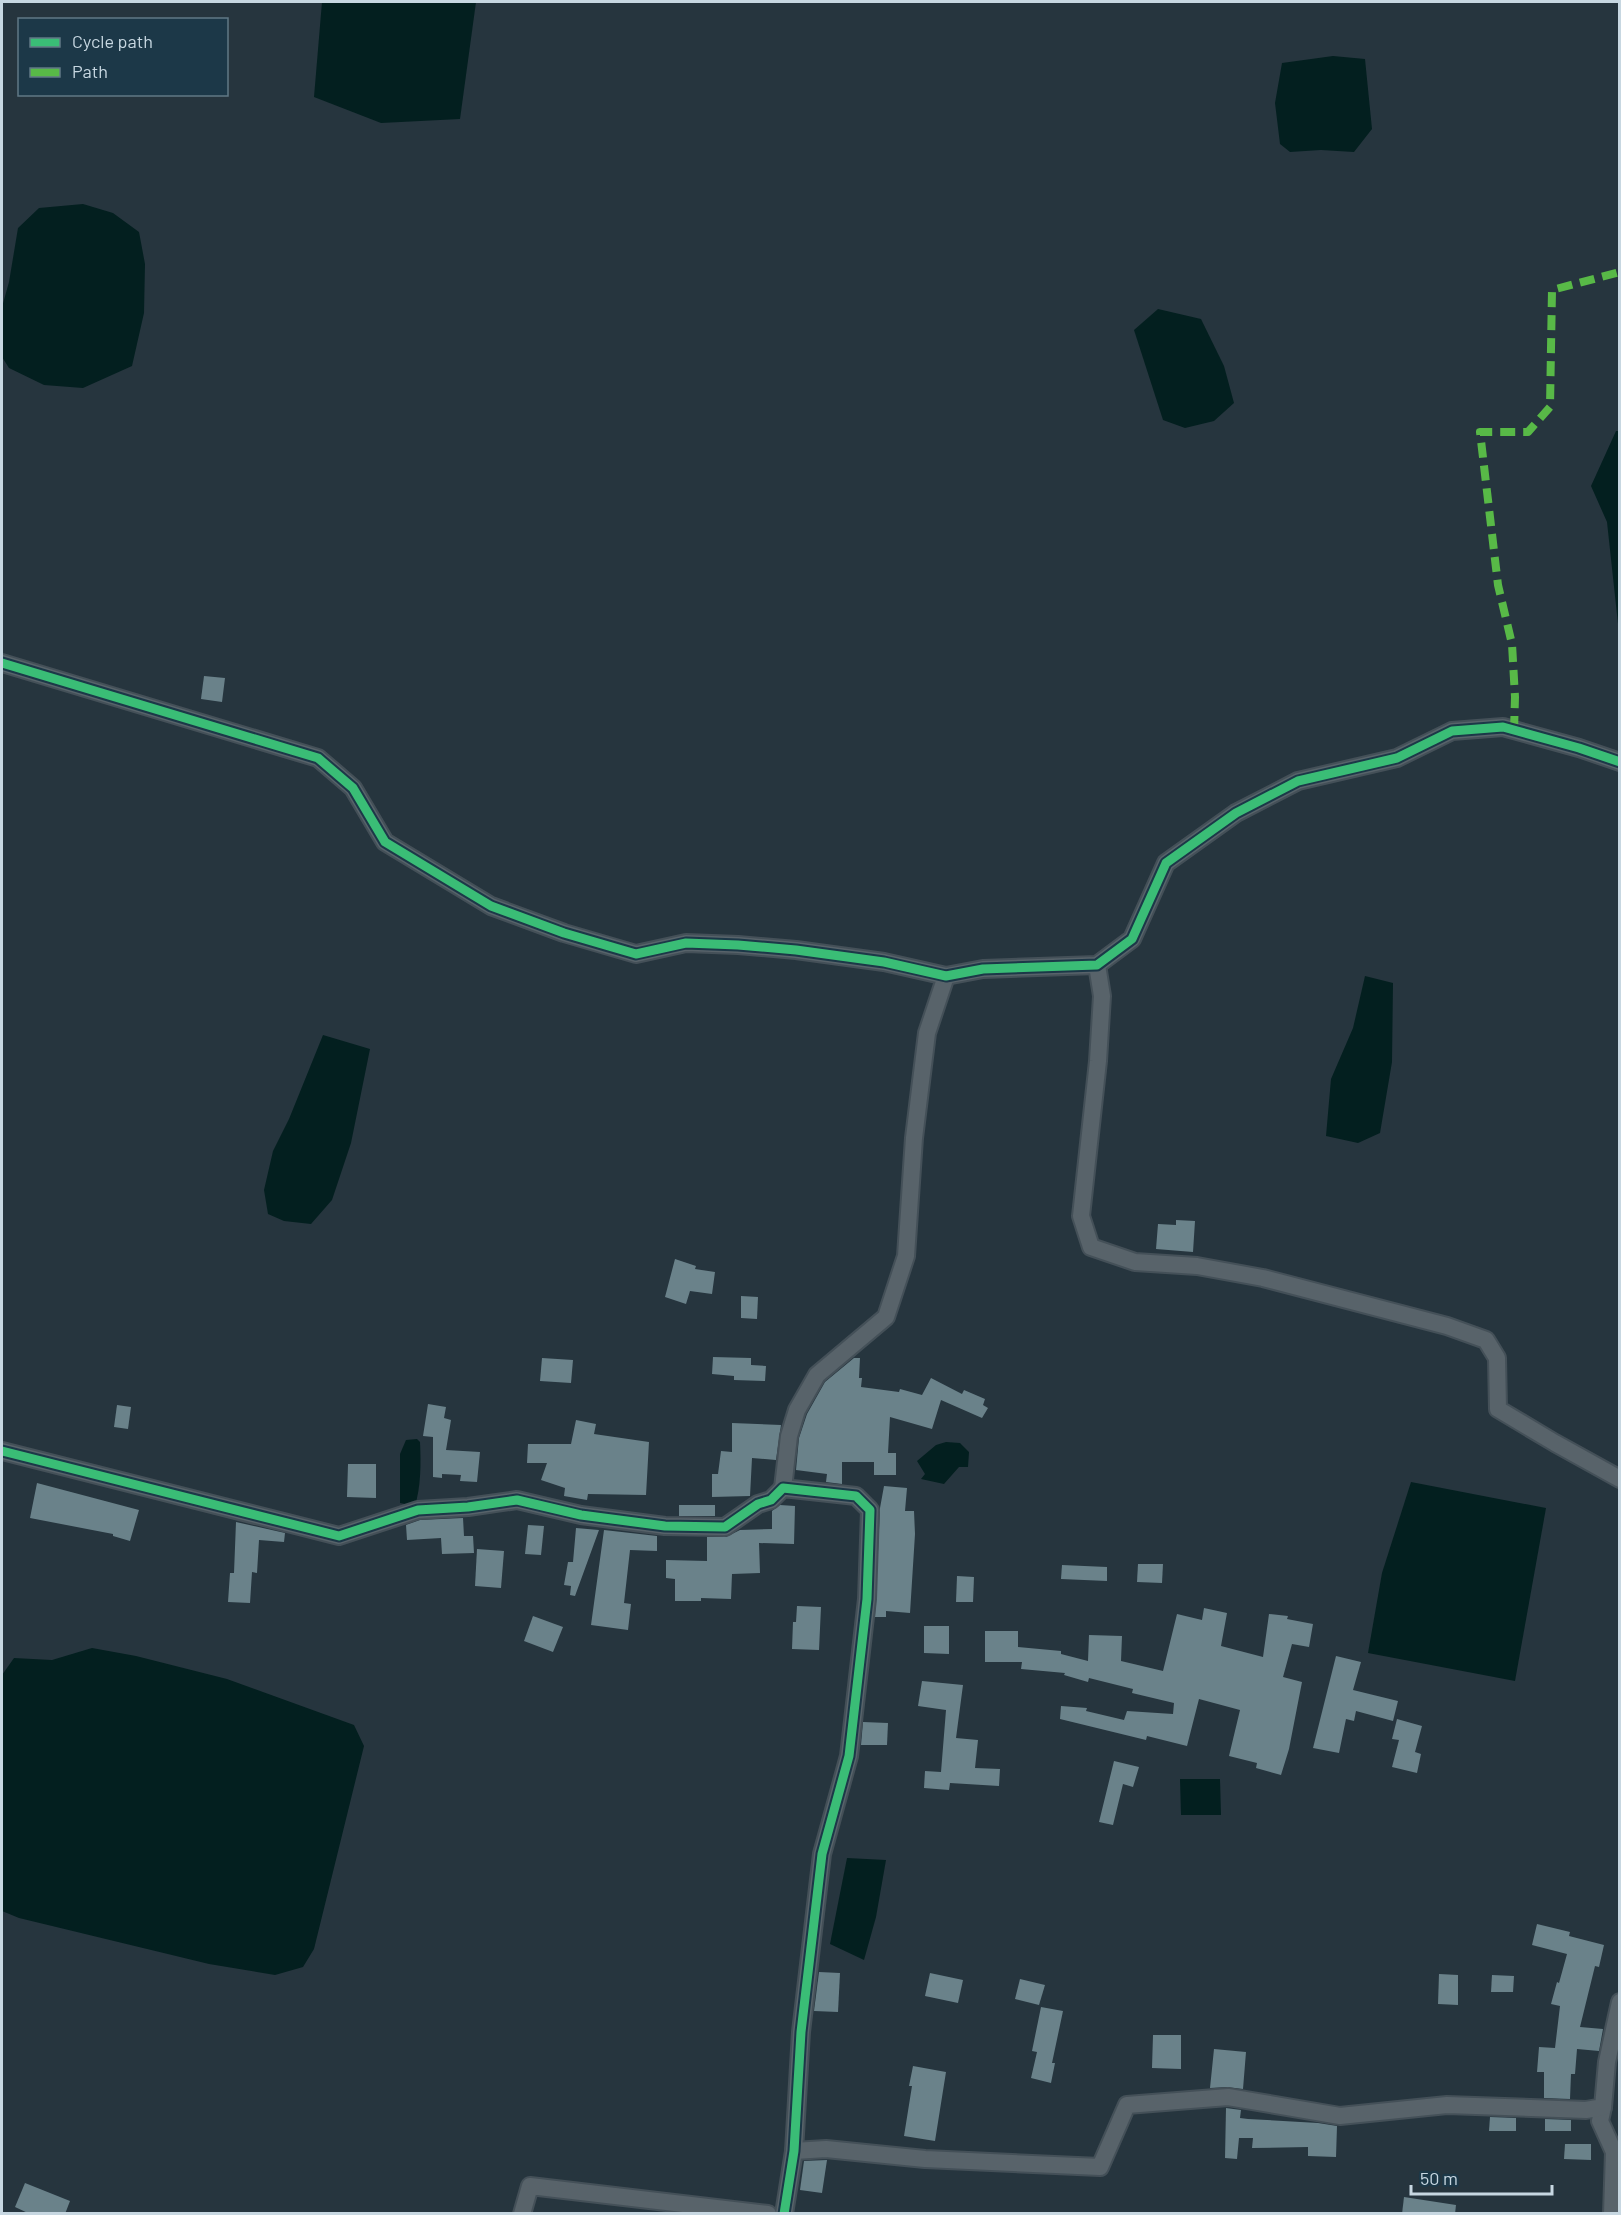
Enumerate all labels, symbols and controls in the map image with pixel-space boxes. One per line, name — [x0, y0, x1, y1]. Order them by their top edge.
legend — [18, 18, 228, 96]
text: Cycle path — [72, 30, 153, 52]
text: Path — [72, 60, 108, 82]
scale bar — [1411, 2158, 1552, 2196]
text: 50 m — [1420, 2167, 1458, 2189]

